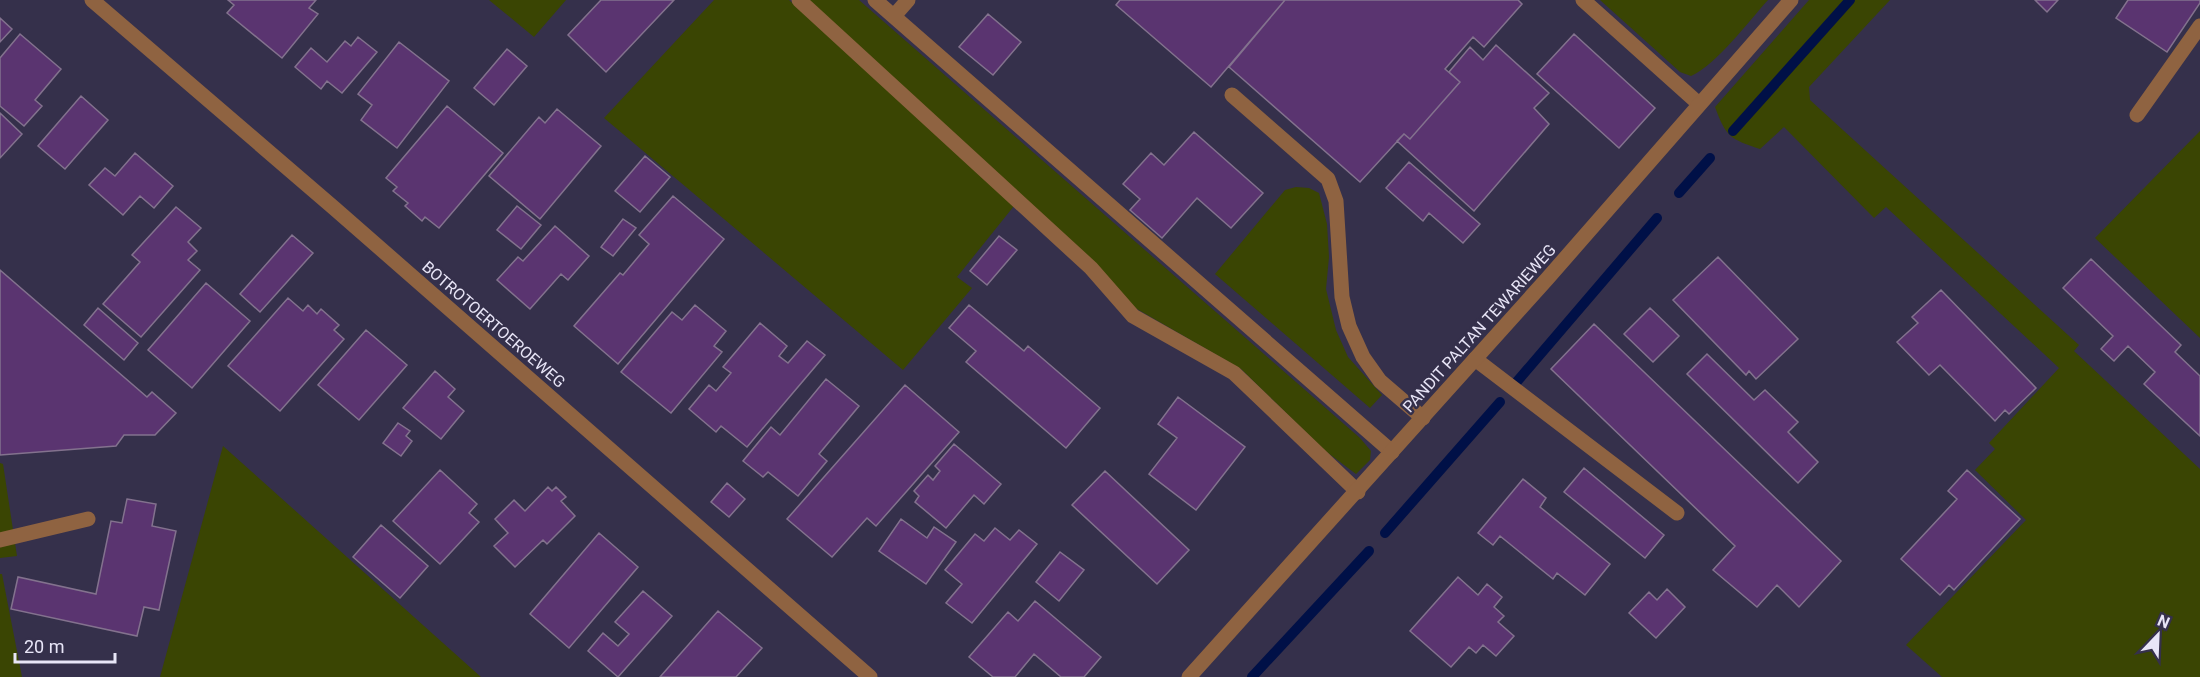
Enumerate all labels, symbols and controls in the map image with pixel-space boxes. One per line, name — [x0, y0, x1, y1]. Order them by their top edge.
street label: PANDIT PALTAN TEWARIEWEG — [1399, 240, 1560, 416]
street label: BOTROTOERTOEROEWEG — [418, 257, 569, 392]
north arrow — [2128, 605, 2188, 665]
text: N — [2155, 611, 2173, 633]
scale bar — [15, 626, 116, 664]
text: 20 m — [24, 636, 64, 657]

